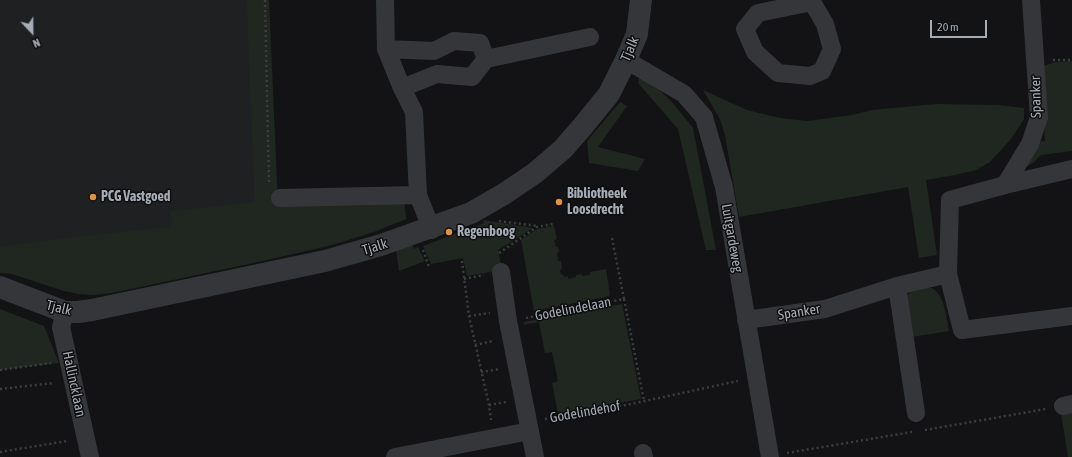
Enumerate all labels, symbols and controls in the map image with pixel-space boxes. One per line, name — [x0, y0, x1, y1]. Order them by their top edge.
north arrow — [12, 12, 52, 52]
scale bar — [932, 12, 989, 38]
text: 20 m — [937, 20, 959, 34]
street label: Tjalk — [617, 34, 643, 64]
text: N — [31, 36, 42, 50]
street label: Spanker — [1027, 76, 1045, 118]
place label: Bibliotheek Loosdrecht — [567, 186, 627, 218]
place label: PCG Vastgoed — [101, 189, 170, 205]
marker: PCG Vastgoed — [88, 192, 98, 202]
marker: Bibliotheek Loosdrecht — [554, 197, 564, 207]
street label: Luitgardeweg — [718, 202, 746, 274]
place label: Regenboog — [457, 224, 515, 240]
marker: Regenboog — [444, 227, 454, 237]
street label: Tjalk — [360, 235, 390, 259]
street label: Godelindelaan — [533, 293, 613, 325]
street label: Tjalk — [45, 297, 73, 319]
street label: Spanker — [777, 300, 821, 324]
street label: Hallincklaan — [59, 350, 89, 418]
street label: Godelindehof — [549, 398, 621, 426]

